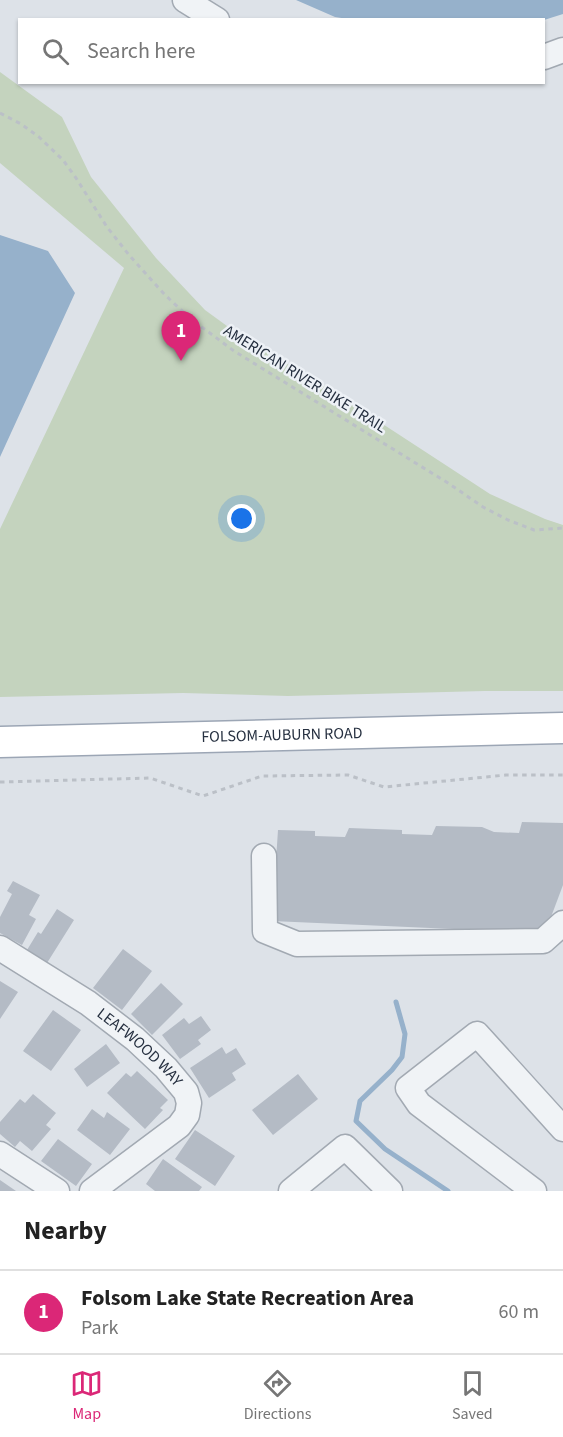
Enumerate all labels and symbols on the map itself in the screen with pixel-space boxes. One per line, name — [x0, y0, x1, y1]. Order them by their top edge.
pin: 1 — [162, 312, 201, 361]
street label: AMERICAN RIVER BIKE TRAIL — [219, 320, 391, 438]
your location — [227, 504, 256, 533]
street label: FOLSOM-AUBURN ROAD — [201, 722, 363, 748]
street label: LEAFWOOD WAY — [92, 1003, 188, 1091]

